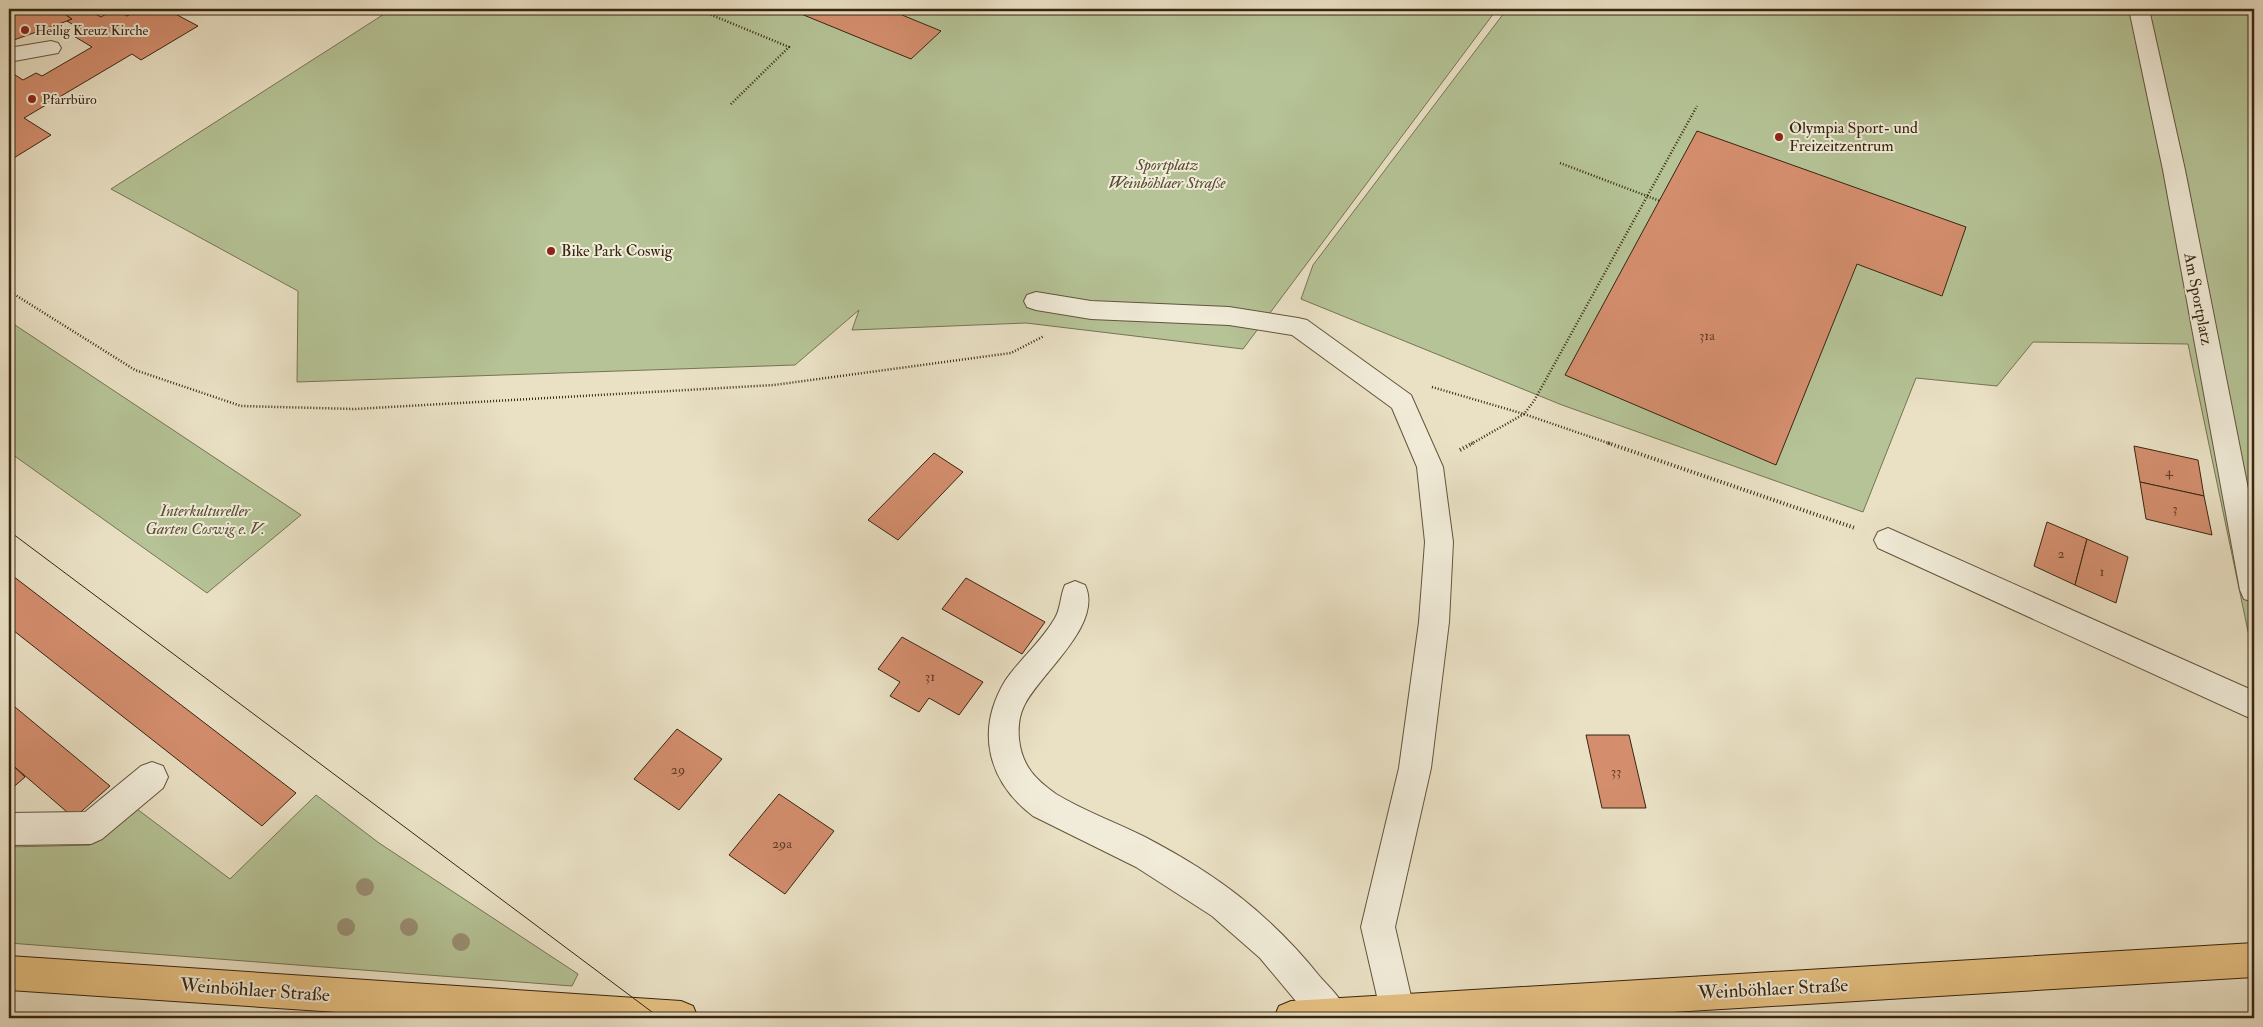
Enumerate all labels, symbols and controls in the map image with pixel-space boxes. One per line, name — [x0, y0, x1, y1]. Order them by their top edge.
place label: Heilig Kreuz Kirche — [35, 22, 148, 39]
marker: Heilig Kreuz Kirche — [19, 24, 31, 36]
place label: Pfarrbüro — [42, 91, 97, 108]
marker: Pfarrbüro — [26, 93, 38, 105]
place label: Olympia Sport- und Freizeitzentrum — [1789, 118, 1918, 156]
marker: Olympia Sport- und Freizeitzentrum — [1773, 131, 1785, 143]
park label: Sportplatz Weinböhlaer Straße — [1108, 155, 1226, 193]
place label: Bike Park Coswig — [561, 241, 674, 261]
marker: Bike Park Coswig — [545, 245, 557, 257]
street label: Am Sportplatz — [2178, 250, 2217, 347]
house number: 31a — [1699, 327, 1715, 344]
house number: 4 — [2165, 463, 2174, 480]
house number: 3 — [2172, 500, 2178, 517]
park label: Interkultureller Garten Coswig e. V. — [145, 501, 266, 539]
house number: 2 — [2057, 545, 2065, 562]
house number: 1 — [2100, 563, 2105, 580]
house number: 31 — [925, 668, 935, 685]
house number: 29 — [671, 761, 685, 778]
house number: 33 — [1611, 763, 1621, 780]
house number: 29a — [772, 835, 792, 852]
street label: Weinböhlaer Straße — [178, 973, 331, 1007]
street label: Weinböhlaer Straße — [1696, 973, 1849, 1005]

